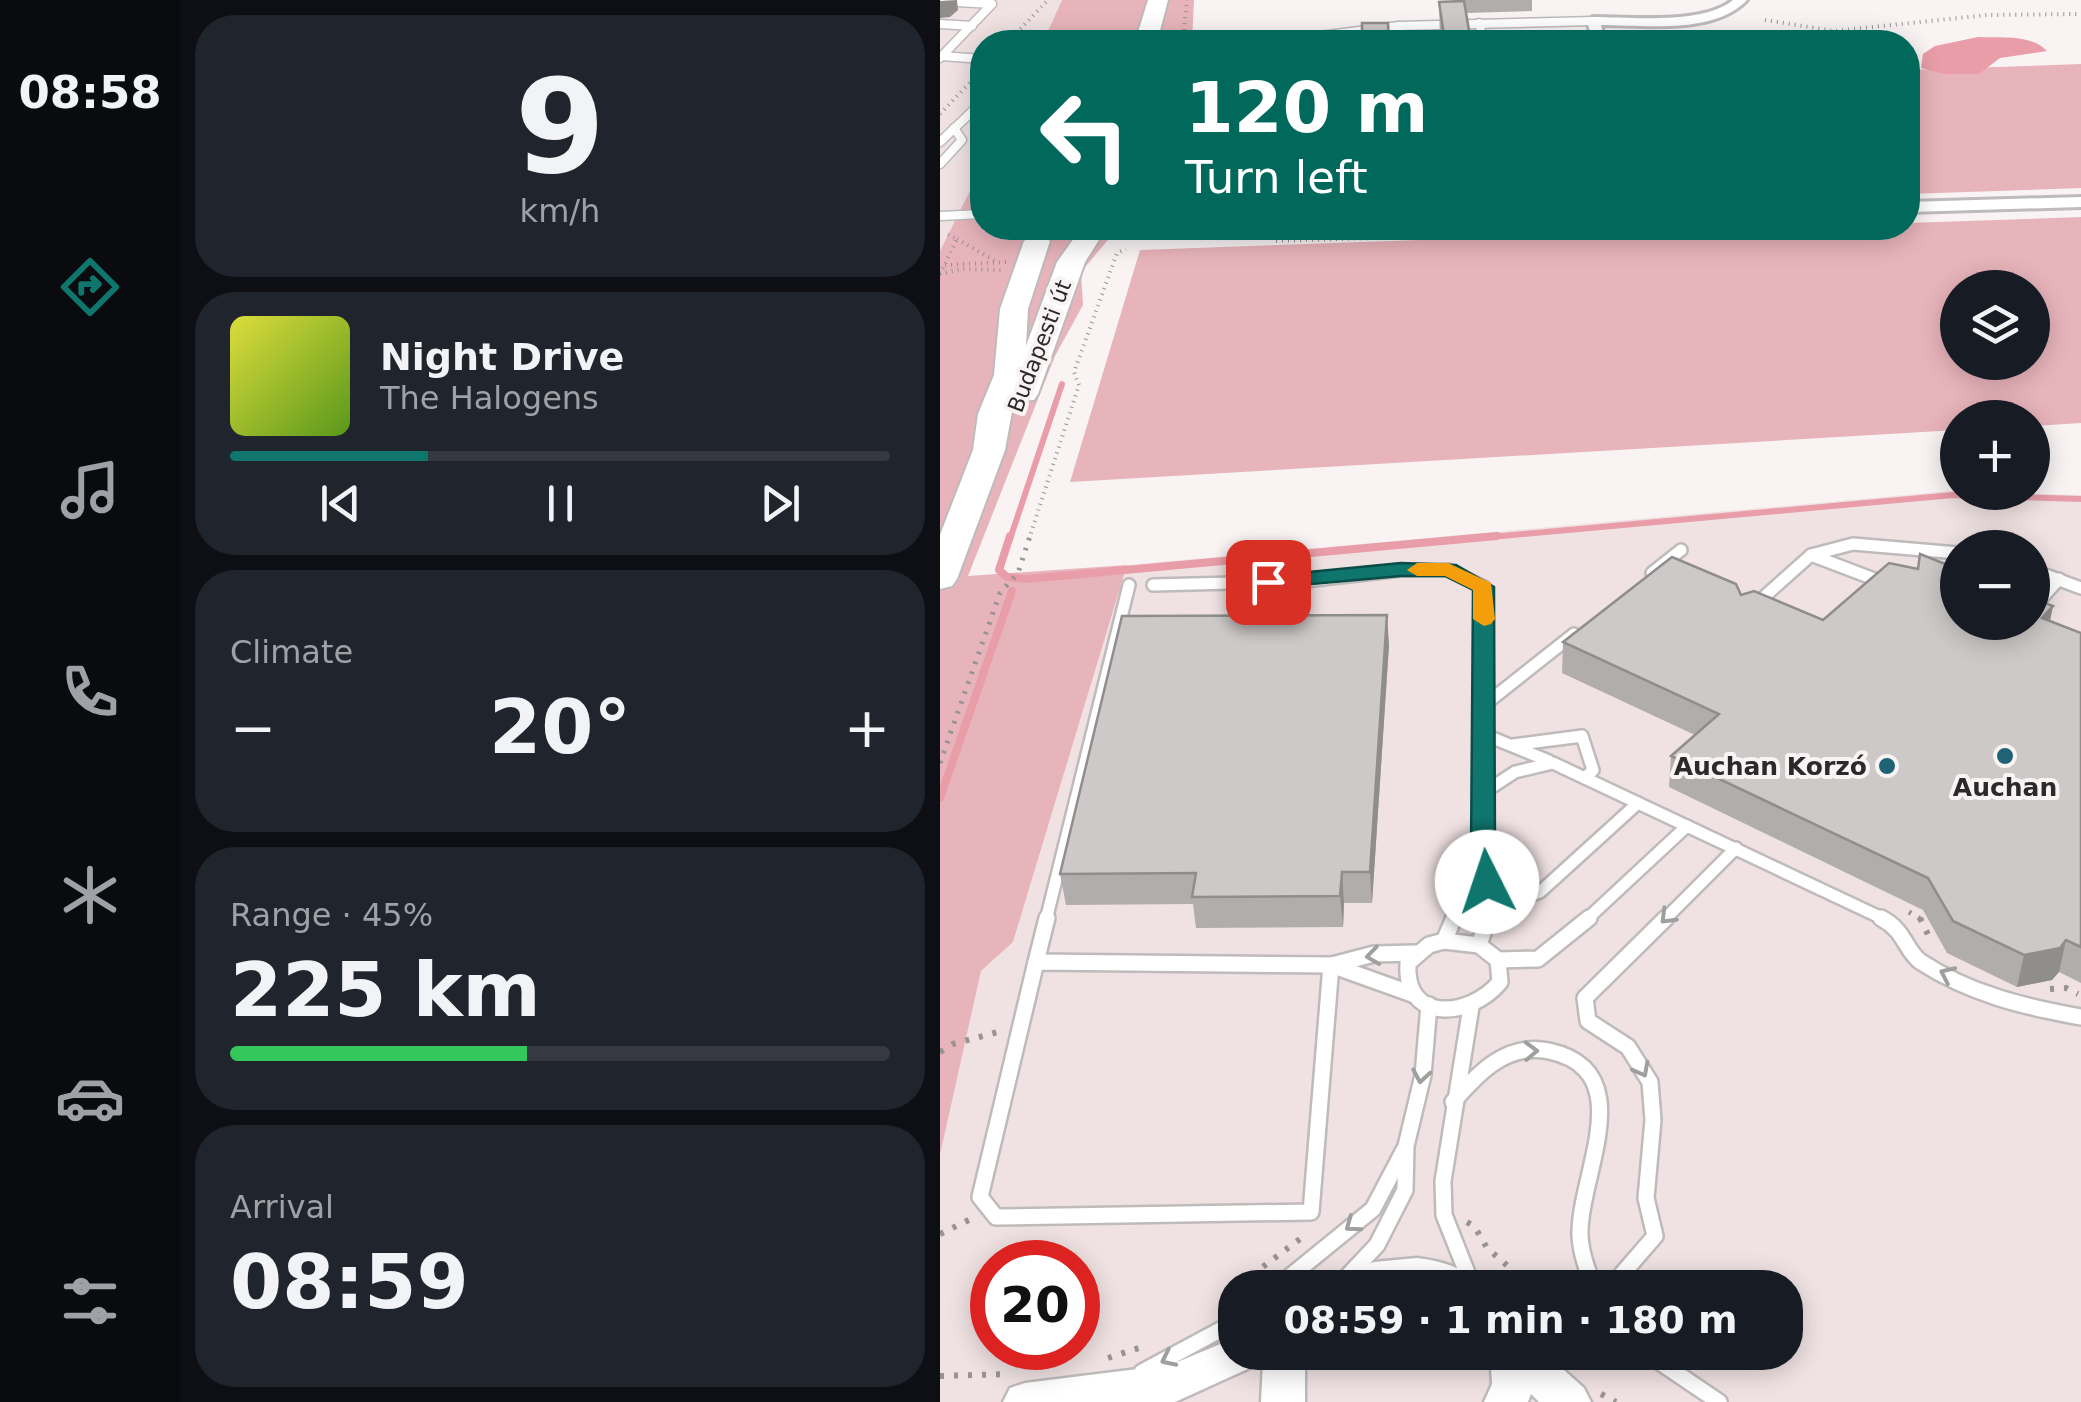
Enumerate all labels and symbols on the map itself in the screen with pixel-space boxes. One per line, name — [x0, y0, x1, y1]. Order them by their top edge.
street label: Budapesti út — [1003, 276, 1076, 416]
pin — [1226, 540, 1311, 625]
marker: Auchan — [1994, 745, 2016, 767]
place label: Auchan Korzó — [1674, 752, 1867, 781]
marker: Auchan Korzó — [1876, 755, 1898, 777]
place label: Auchan — [1953, 773, 2057, 802]
position arrow — [1435, 830, 1539, 934]
one-way arrow — [1661, 905, 1679, 923]
one-way arrow — [1365, 944, 1381, 965]
one-way arrow — [1939, 967, 1957, 987]
one-way arrow — [1523, 1041, 1539, 1062]
one-way arrow — [1630, 1060, 1649, 1078]
one-way arrow — [1411, 1068, 1432, 1084]
one-way arrow — [1345, 1213, 1363, 1230]
speed limit sign: 20 — [970, 1240, 1100, 1370]
one-way arrow — [1160, 1347, 1178, 1367]

